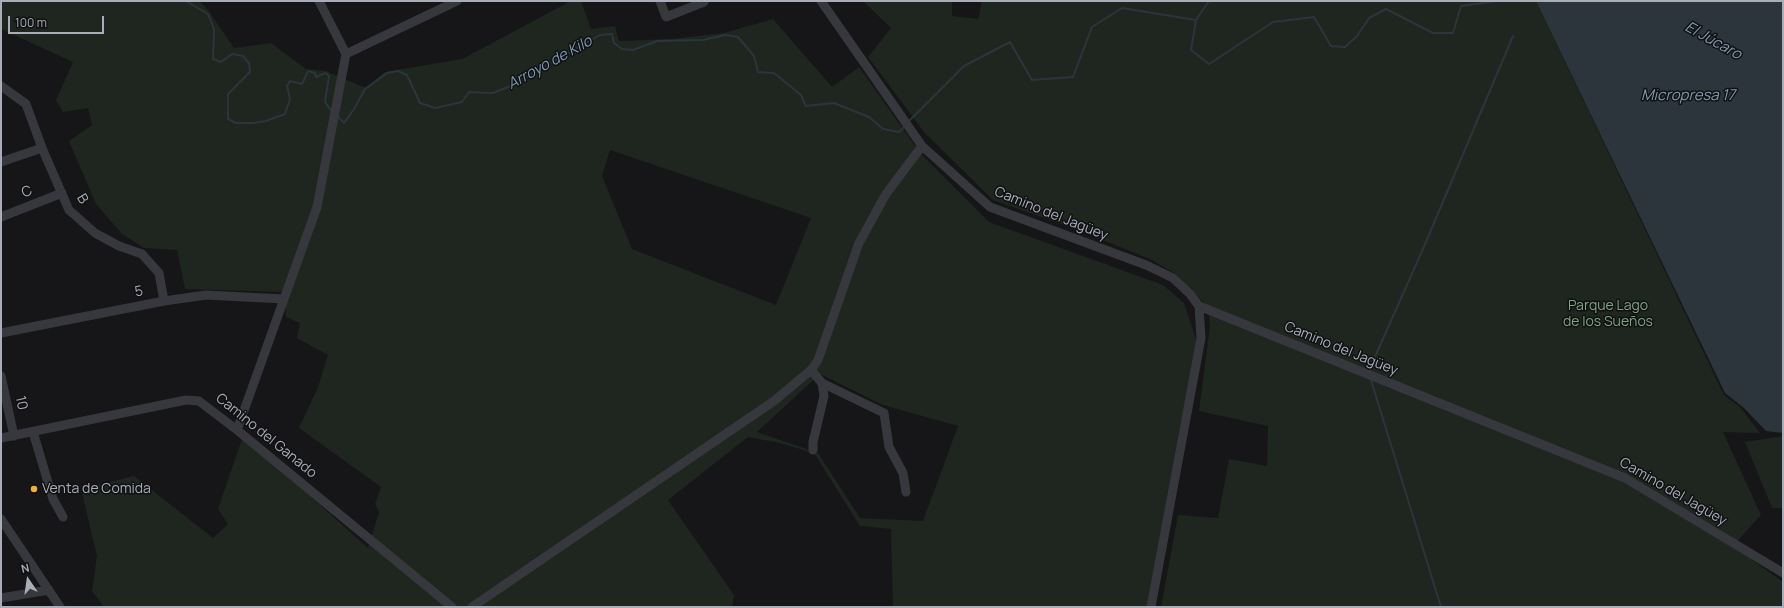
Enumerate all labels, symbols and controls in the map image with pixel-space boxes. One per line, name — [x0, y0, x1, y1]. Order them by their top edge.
scale bar — [10, 8, 106, 34]
text: 100 m — [15, 14, 47, 31]
water label: El Júcaro — [1682, 18, 1744, 64]
water label: Arroyo de Kilo — [505, 32, 595, 94]
water label: Micropresa 17 — [1641, 87, 1735, 105]
street label: C — [19, 182, 35, 202]
street label: Camino del Jagüey — [992, 184, 1110, 244]
street label: B — [73, 191, 91, 207]
street label: 5 — [133, 283, 145, 301]
park label: Parque Lago de los Sueños — [1563, 298, 1653, 330]
street label: Camino del Jagüey — [1282, 319, 1400, 379]
street label: Camino del Ganado — [212, 390, 320, 482]
street label: 10 — [11, 394, 31, 412]
street label: Camino del Jagüey — [1616, 454, 1730, 530]
place label: Venta de Comida — [42, 481, 151, 497]
marker: Venta de Comida — [29, 484, 39, 494]
north arrow — [8, 560, 48, 600]
text: N — [20, 560, 31, 576]

